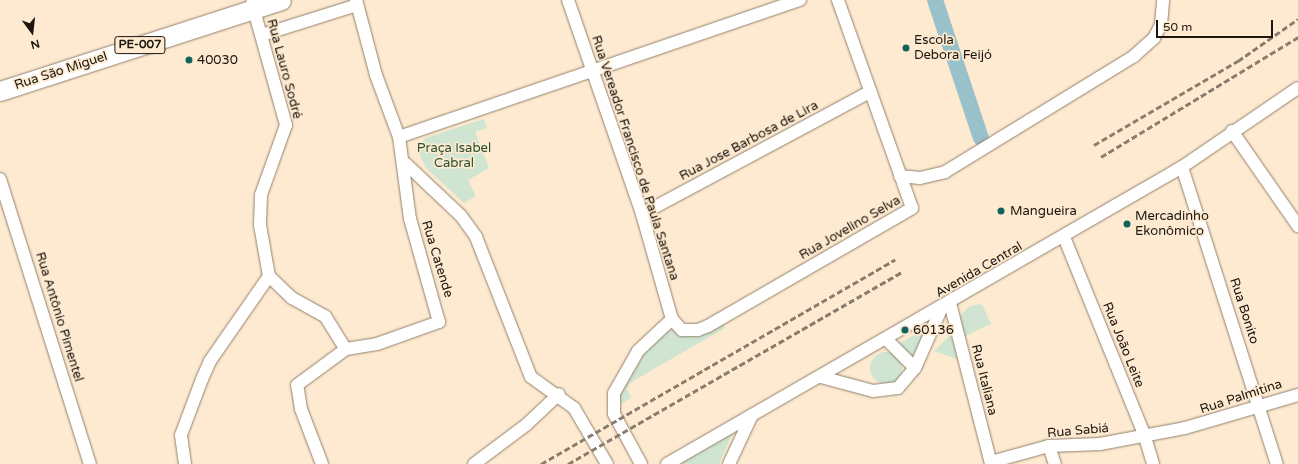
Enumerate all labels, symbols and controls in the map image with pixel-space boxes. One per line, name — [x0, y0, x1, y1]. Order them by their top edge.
north arrow — [12, 12, 52, 52]
scale bar — [1158, 12, 1275, 38]
street label: Rua Lauro Sodré — [263, 17, 305, 121]
text: 50 m — [1163, 20, 1192, 34]
street label: Rua Vereador Francisco de Paula Santana — [588, 33, 682, 283]
place label: Escola Debora Feijó — [914, 33, 992, 64]
road number: PE-007 — [114, 35, 166, 55]
text: N — [29, 37, 41, 51]
marker: Escola Debora Feijó — [901, 43, 911, 53]
street label: Rua São Miguel — [13, 49, 109, 93]
place label: 40030 — [197, 52, 238, 68]
marker: 40030 — [184, 55, 194, 65]
street label: Rua Jose Barbosa de Lira — [677, 98, 821, 184]
park label: Praça Isabel Cabral — [417, 141, 491, 172]
street label: Rua Jovelino Selva — [797, 193, 903, 263]
place label: Mangueira — [1010, 203, 1077, 219]
marker: Mangueira — [995, 205, 1007, 217]
place label: Mercadinho Ekonômico — [1135, 209, 1209, 240]
street label: Rua Catende — [418, 219, 456, 299]
marker: Mercadinho Ekonômico — [1122, 219, 1132, 229]
street label: Avenida Central — [933, 239, 1025, 301]
street label: Rua Antônio Pimentel — [32, 250, 86, 384]
street label: Rua Bonito — [1226, 276, 1262, 346]
street label: Rua João Leite — [1099, 300, 1147, 390]
place label: 60136 — [913, 322, 954, 338]
marker: 60136 — [900, 325, 910, 335]
street label: Rua Italiana — [968, 343, 1000, 417]
street label: Rua Palmitina — [1198, 376, 1284, 418]
street label: Rua Sabiá — [1046, 421, 1110, 441]

